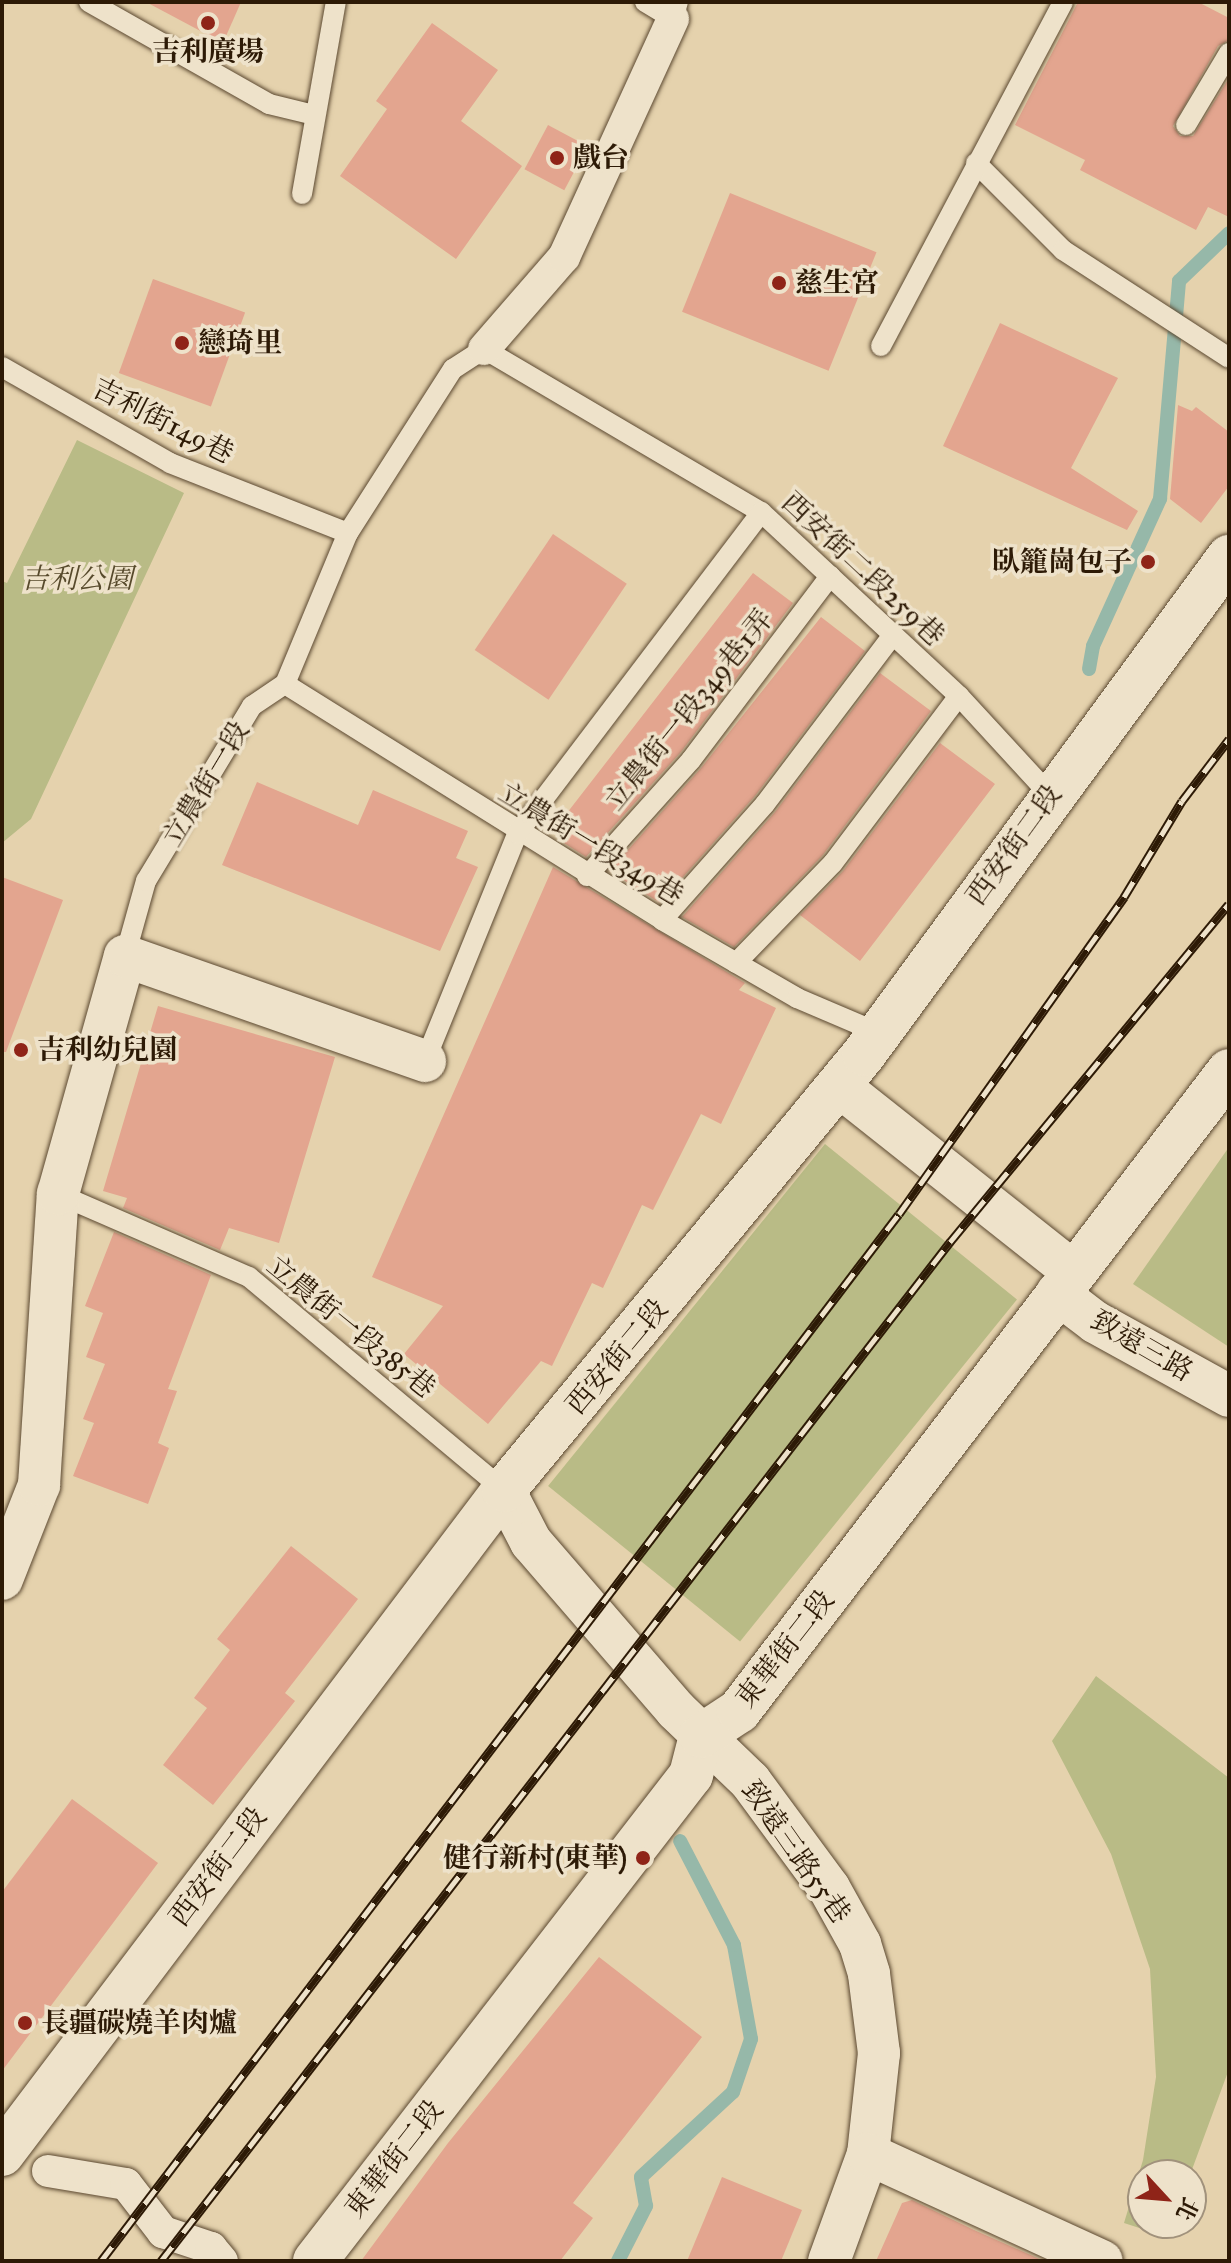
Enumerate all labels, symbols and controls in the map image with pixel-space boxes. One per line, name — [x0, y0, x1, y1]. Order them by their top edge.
marker: 吉利廣場 — [199, 14, 217, 32]
place label: 吉利廣場 — [152, 35, 264, 69]
place label: 戲台 — [573, 141, 629, 175]
marker: 戲台 — [548, 149, 566, 167]
place label: 慈生宮 — [795, 266, 879, 300]
marker: 慈生宮 — [770, 274, 788, 292]
place label: 戀琦里 — [198, 326, 282, 360]
marker: 戀琦里 — [173, 334, 191, 352]
street label: 吉利街149巷 — [87, 371, 239, 471]
street label: 西安街二段259巷 — [775, 485, 951, 653]
place label: 臥籠崗包子 — [992, 545, 1132, 579]
marker: 臥籠崗包子 — [1139, 553, 1157, 571]
park label: 吉利公園 — [21, 562, 133, 596]
street label: 立農街一段349巷1弄 — [598, 603, 780, 817]
street label: 立農街一段 — [156, 715, 256, 853]
street label: 立農街一段349巷 — [492, 776, 690, 912]
street label: 西安街二段 — [959, 778, 1069, 912]
place label: 吉利幼兒園 — [37, 1033, 177, 1067]
marker: 吉利幼兒園 — [12, 1041, 30, 1059]
street label: 立農街一段385巷 — [260, 1249, 442, 1405]
street label: 西安街二段 — [559, 1293, 675, 1421]
street label: 致遠三路 — [1085, 1303, 1199, 1389]
street label: 東華街二段 — [729, 1583, 841, 1715]
street label: 致遠三路55巷 — [735, 1774, 857, 1930]
street label: 西安街二段 — [162, 1801, 274, 1933]
place label: 健行新村(東華) — [443, 1841, 627, 1875]
marker: 健行新村(東華) — [634, 1849, 652, 1867]
place label: 長疆碳燒羊肉爐 — [41, 2006, 237, 2040]
marker: 長疆碳燒羊肉爐 — [16, 2014, 34, 2032]
street label: 東華街二段 — [338, 2093, 450, 2225]
north arrow — [1127, 2159, 1207, 2239]
text: 北 — [1170, 2193, 1204, 2225]

